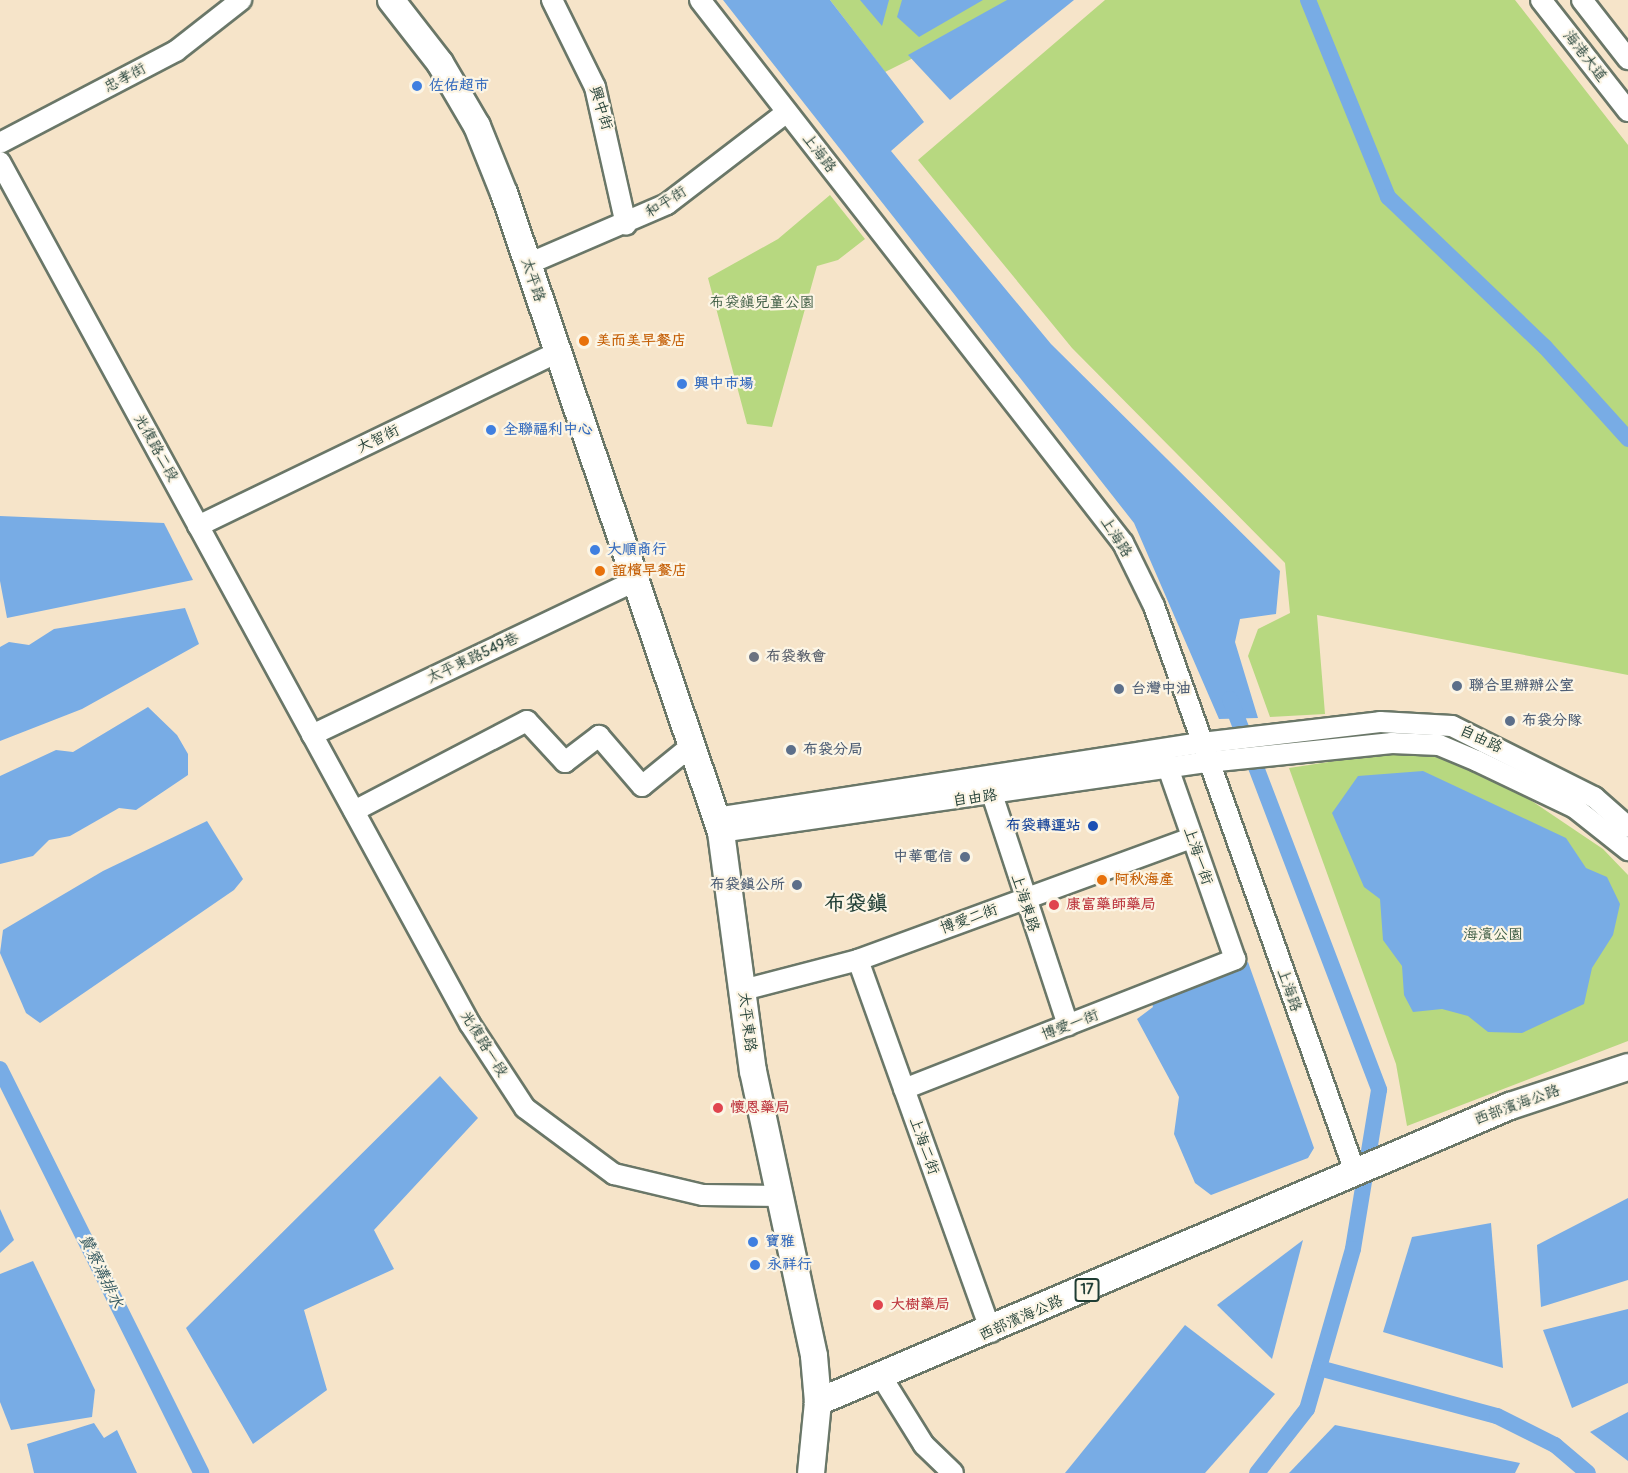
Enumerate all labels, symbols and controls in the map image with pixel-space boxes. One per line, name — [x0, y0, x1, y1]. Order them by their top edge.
street label: 海港大道 — [1559, 27, 1611, 85]
street label: 忠孝街 — [101, 59, 149, 97]
place label: 佐佑超市 — [429, 77, 489, 95]
marker: 佐佑超市 — [410, 79, 424, 93]
street label: 興中街 — [586, 84, 616, 132]
street label: 上海路 — [798, 130, 840, 176]
street label: 和平街 — [642, 182, 690, 222]
street label: 太平路 — [517, 256, 549, 304]
park label: 布袋鎮兒童公園 — [710, 294, 814, 312]
place label: 美而美早餐店 — [596, 332, 686, 350]
marker: 美而美早餐店 — [577, 334, 591, 348]
place label: 興中市場 — [694, 375, 754, 393]
marker: 興中市場 — [675, 377, 689, 391]
street label: 光復路二段 — [130, 411, 182, 485]
street label: 大智街 — [354, 421, 402, 457]
place label: 全聯福利中心 — [503, 421, 593, 439]
marker: 全聯福利中心 — [484, 423, 498, 437]
street label: 上海路 — [1096, 513, 1136, 561]
place label: 大順商行 — [607, 541, 667, 559]
marker: 大順商行 — [588, 543, 602, 557]
place label: 誼檳早餐店 — [612, 562, 687, 580]
marker: 誼檳早餐店 — [593, 564, 607, 578]
street label: 太平東路549巷 — [424, 629, 522, 687]
place label: 布袋教會 — [766, 648, 826, 666]
marker: 布袋教會 — [747, 650, 761, 664]
place label: 聯合里辦辦公室 — [1469, 677, 1574, 695]
marker: 聯合里辦辦公室 — [1450, 679, 1464, 693]
place label: 台灣中油 — [1131, 680, 1191, 698]
marker: 台灣中油 — [1112, 682, 1126, 696]
place label: 布袋分隊 — [1522, 712, 1582, 730]
marker: 布袋分隊 — [1503, 714, 1517, 728]
street label: 自由路 — [1457, 721, 1505, 757]
place label: 布袋分局 — [803, 741, 863, 759]
marker: 布袋分局 — [784, 743, 798, 757]
street label: 自由路 — [951, 786, 999, 810]
place label: 布袋轉運站 — [1006, 817, 1081, 835]
marker: 布袋轉運站 — [1086, 819, 1100, 833]
street label: 上海一街 — [1180, 825, 1216, 887]
place label: 中華電信 — [893, 848, 953, 866]
marker: 中華電信 — [958, 850, 972, 864]
place label: 阿秋海產 — [1114, 871, 1174, 889]
street label: 上海東路 — [1007, 872, 1043, 934]
marker: 阿秋海產 — [1095, 873, 1109, 887]
place label: 布袋鎮公所 — [710, 876, 785, 894]
marker: 布袋鎮公所 — [790, 878, 804, 892]
district label: 布袋鎮 — [825, 891, 887, 917]
place label: 康富藥師藥局 — [1066, 896, 1156, 914]
marker: 康富藥師藥局 — [1047, 898, 1061, 912]
street label: 博愛二街 — [938, 900, 1000, 938]
park label: 海濱公園 — [1463, 926, 1523, 944]
street label: 上海路 — [1273, 966, 1305, 1014]
street label: 太平東路 — [734, 991, 760, 1053]
street label: 博愛一街 — [1039, 1006, 1101, 1044]
street label: 光復路一段 — [456, 1007, 512, 1081]
street label: 西部濱海公路 — [1472, 1081, 1562, 1129]
place label: 懷恩藥局 — [730, 1099, 790, 1117]
marker: 懷恩藥局 — [711, 1101, 725, 1115]
street label: 上海二街 — [905, 1115, 943, 1177]
water label: 贊寮溝排水 — [75, 1231, 127, 1311]
place label: 寶雅 — [765, 1233, 795, 1251]
marker: 寶雅 — [746, 1235, 760, 1249]
place label: 永祥行 — [767, 1256, 812, 1274]
marker: 永祥行 — [748, 1258, 762, 1272]
road number: 17 — [1074, 1279, 1100, 1301]
street label: 西部濱海公路 — [976, 1291, 1066, 1345]
place label: 大樹藥局 — [890, 1296, 950, 1314]
marker: 大樹藥局 — [871, 1298, 885, 1312]

